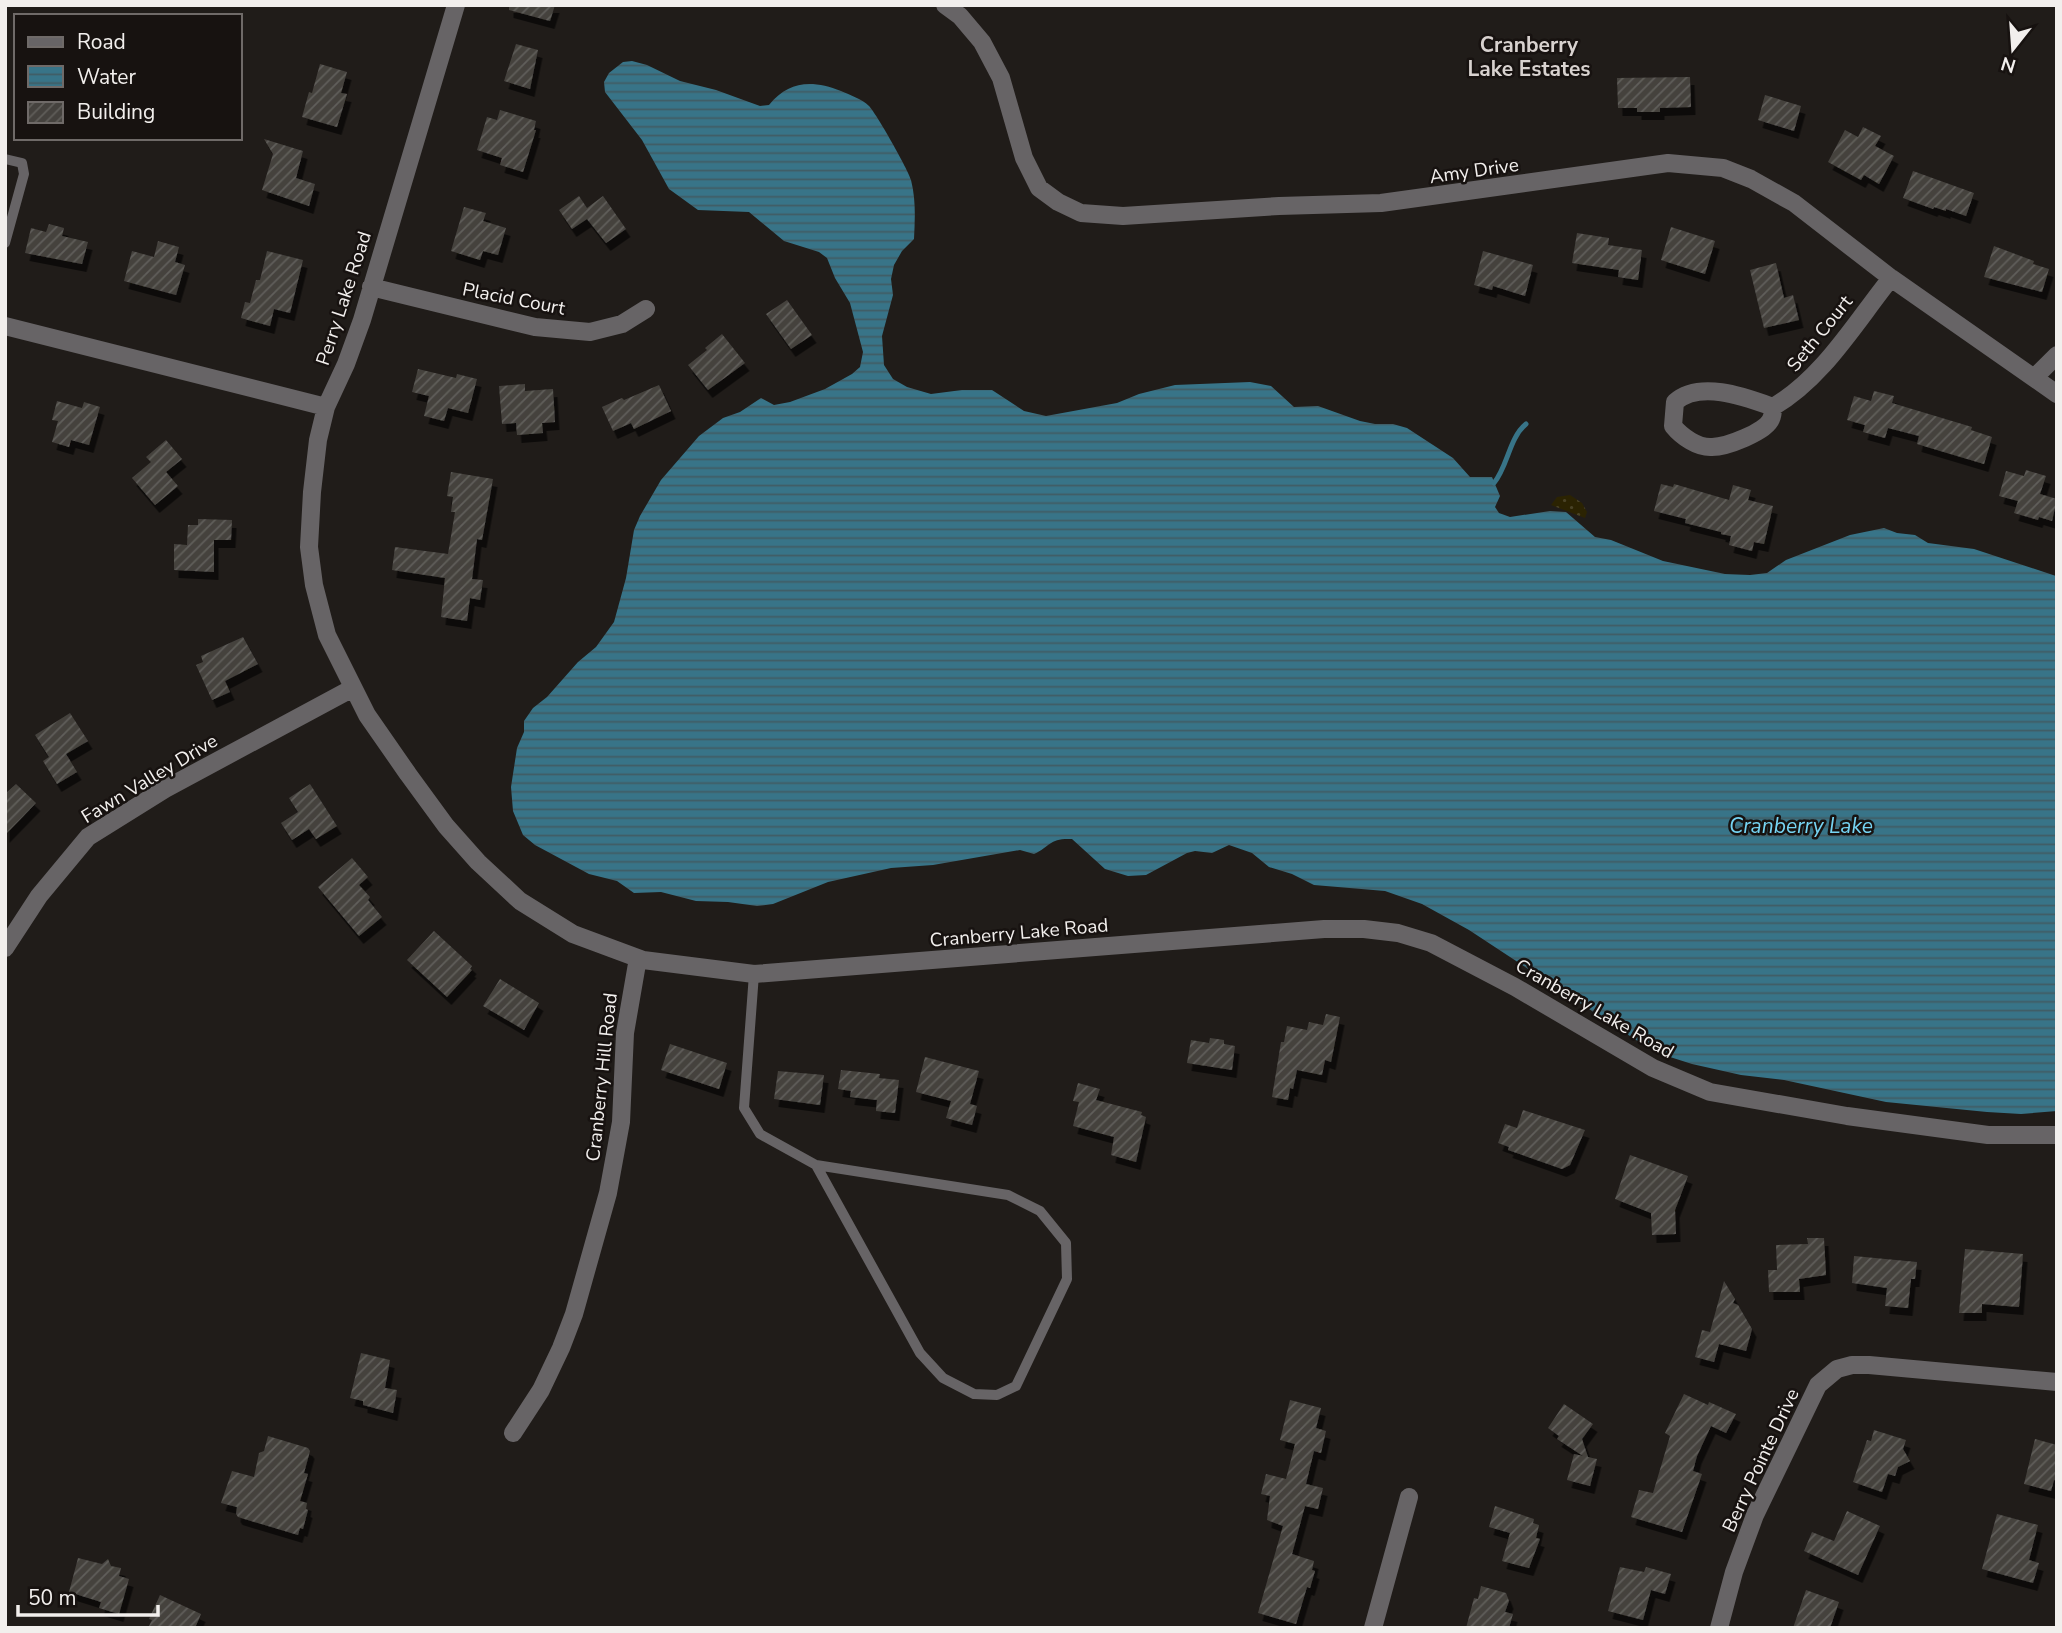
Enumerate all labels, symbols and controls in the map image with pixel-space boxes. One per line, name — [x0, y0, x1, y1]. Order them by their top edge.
legend — [14, 14, 242, 140]
north arrow — [1978, 14, 2048, 84]
text: Road — [77, 28, 126, 56]
district label: Cranberry Lake Estates — [1467, 31, 1591, 83]
text: N — [1998, 50, 2019, 79]
text: Water — [77, 63, 136, 91]
text: Building — [77, 98, 155, 126]
street label: Amy Drive — [1428, 152, 1520, 190]
street label: Perry Lake Road — [310, 228, 378, 369]
street label: Placid Court — [460, 276, 568, 322]
street label: Seth Court — [1781, 290, 1859, 377]
street label: Fawn Valley Drive — [77, 728, 222, 830]
water label: Cranberry Lake — [1729, 812, 1873, 840]
street label: Cranberry Lake Road — [929, 912, 1109, 954]
street label: Cranberry Lake Road — [1510, 953, 1679, 1065]
street label: Cranberry Hill Road — [580, 991, 624, 1163]
street label: Berry Pointe Drive — [1716, 1384, 1806, 1536]
scale bar — [18, 1574, 158, 1618]
text: 50 m — [28, 1584, 77, 1612]

